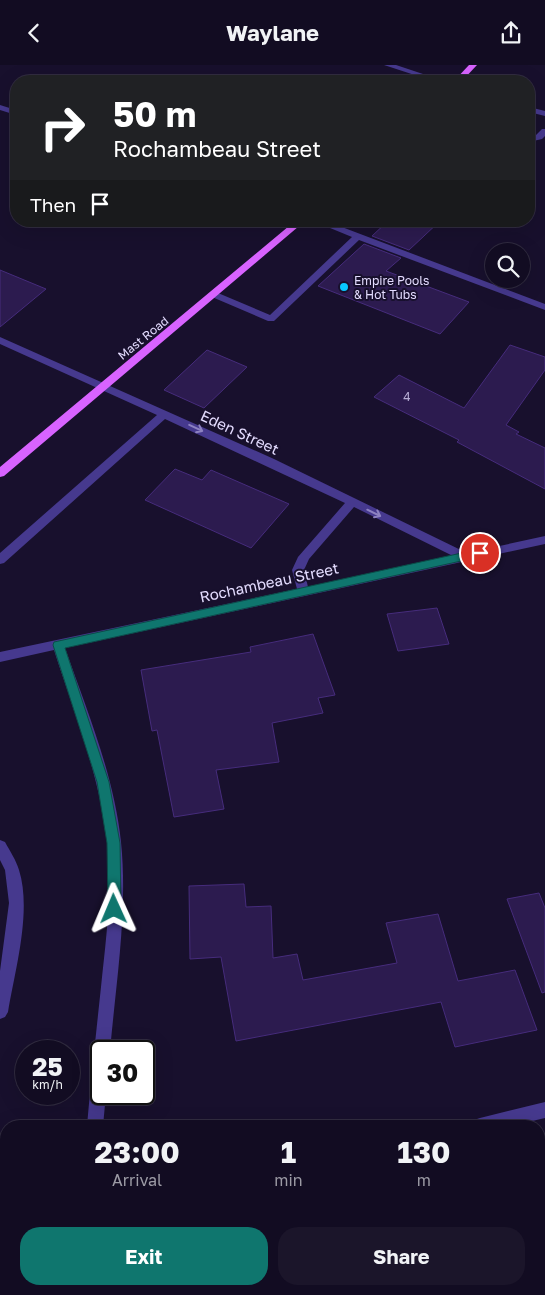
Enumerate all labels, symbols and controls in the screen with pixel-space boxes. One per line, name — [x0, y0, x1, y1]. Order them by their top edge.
icon: back — [20, 19, 48, 47]
text: Waylane — [226, 19, 319, 46]
icon: share — [497, 19, 525, 47]
text: 50 m — [113, 93, 196, 135]
icon: right — [30, 95, 95, 160]
text: Rochambeau Street — [113, 135, 321, 162]
icon: arrive — [86, 190, 114, 218]
text: Then — [30, 193, 76, 216]
map controls — [485, 243, 530, 288]
button: search — [485, 243, 530, 288]
place label: Empire Pools & Hot Tubs — [354, 273, 429, 302]
marker: Empire Pools & Hot Tubs — [338, 281, 350, 293]
street label: Mast Road — [115, 313, 171, 363]
house number: 4 — [403, 389, 411, 404]
street label: Eden Street — [198, 406, 282, 458]
one-way arrow — [188, 424, 203, 434]
one-way arrow — [366, 508, 381, 518]
pin — [459, 532, 501, 574]
icon: arrive — [466, 539, 494, 567]
street label: Rochambeau Street — [198, 558, 340, 606]
position arrow — [87, 882, 139, 934]
speed limit sign: 30 — [90, 1040, 155, 1105]
text: 25 — [32, 1051, 63, 1082]
text: km/h — [32, 1077, 63, 1092]
text: 23:00 — [95, 1134, 180, 1170]
text: 1 — [281, 1134, 296, 1170]
text: 130 — [397, 1134, 450, 1170]
text: Arrival — [112, 1170, 162, 1190]
text: min — [274, 1170, 303, 1190]
text: m — [417, 1170, 431, 1190]
button: Exit — [20, 1227, 268, 1285]
button: Share — [278, 1227, 525, 1285]

